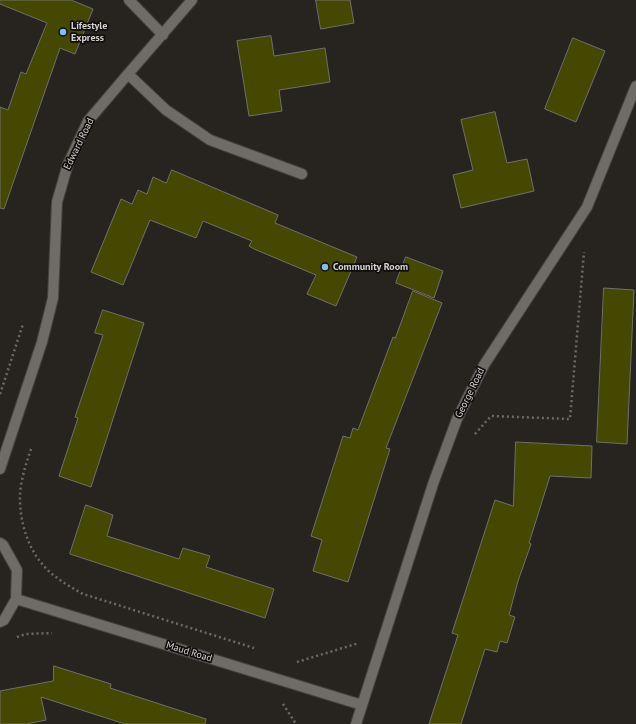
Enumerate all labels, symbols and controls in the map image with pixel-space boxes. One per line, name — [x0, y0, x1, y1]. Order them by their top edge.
place label: Lifestyle Express — [71, 20, 107, 44]
marker: Lifestyle Express — [58, 27, 68, 37]
street label: Edward Road — [61, 116, 97, 172]
place label: Community Room — [333, 261, 408, 273]
marker: Community Room — [320, 262, 330, 272]
street label: George Road — [453, 366, 487, 420]
street label: Maud Road — [165, 639, 213, 665]

